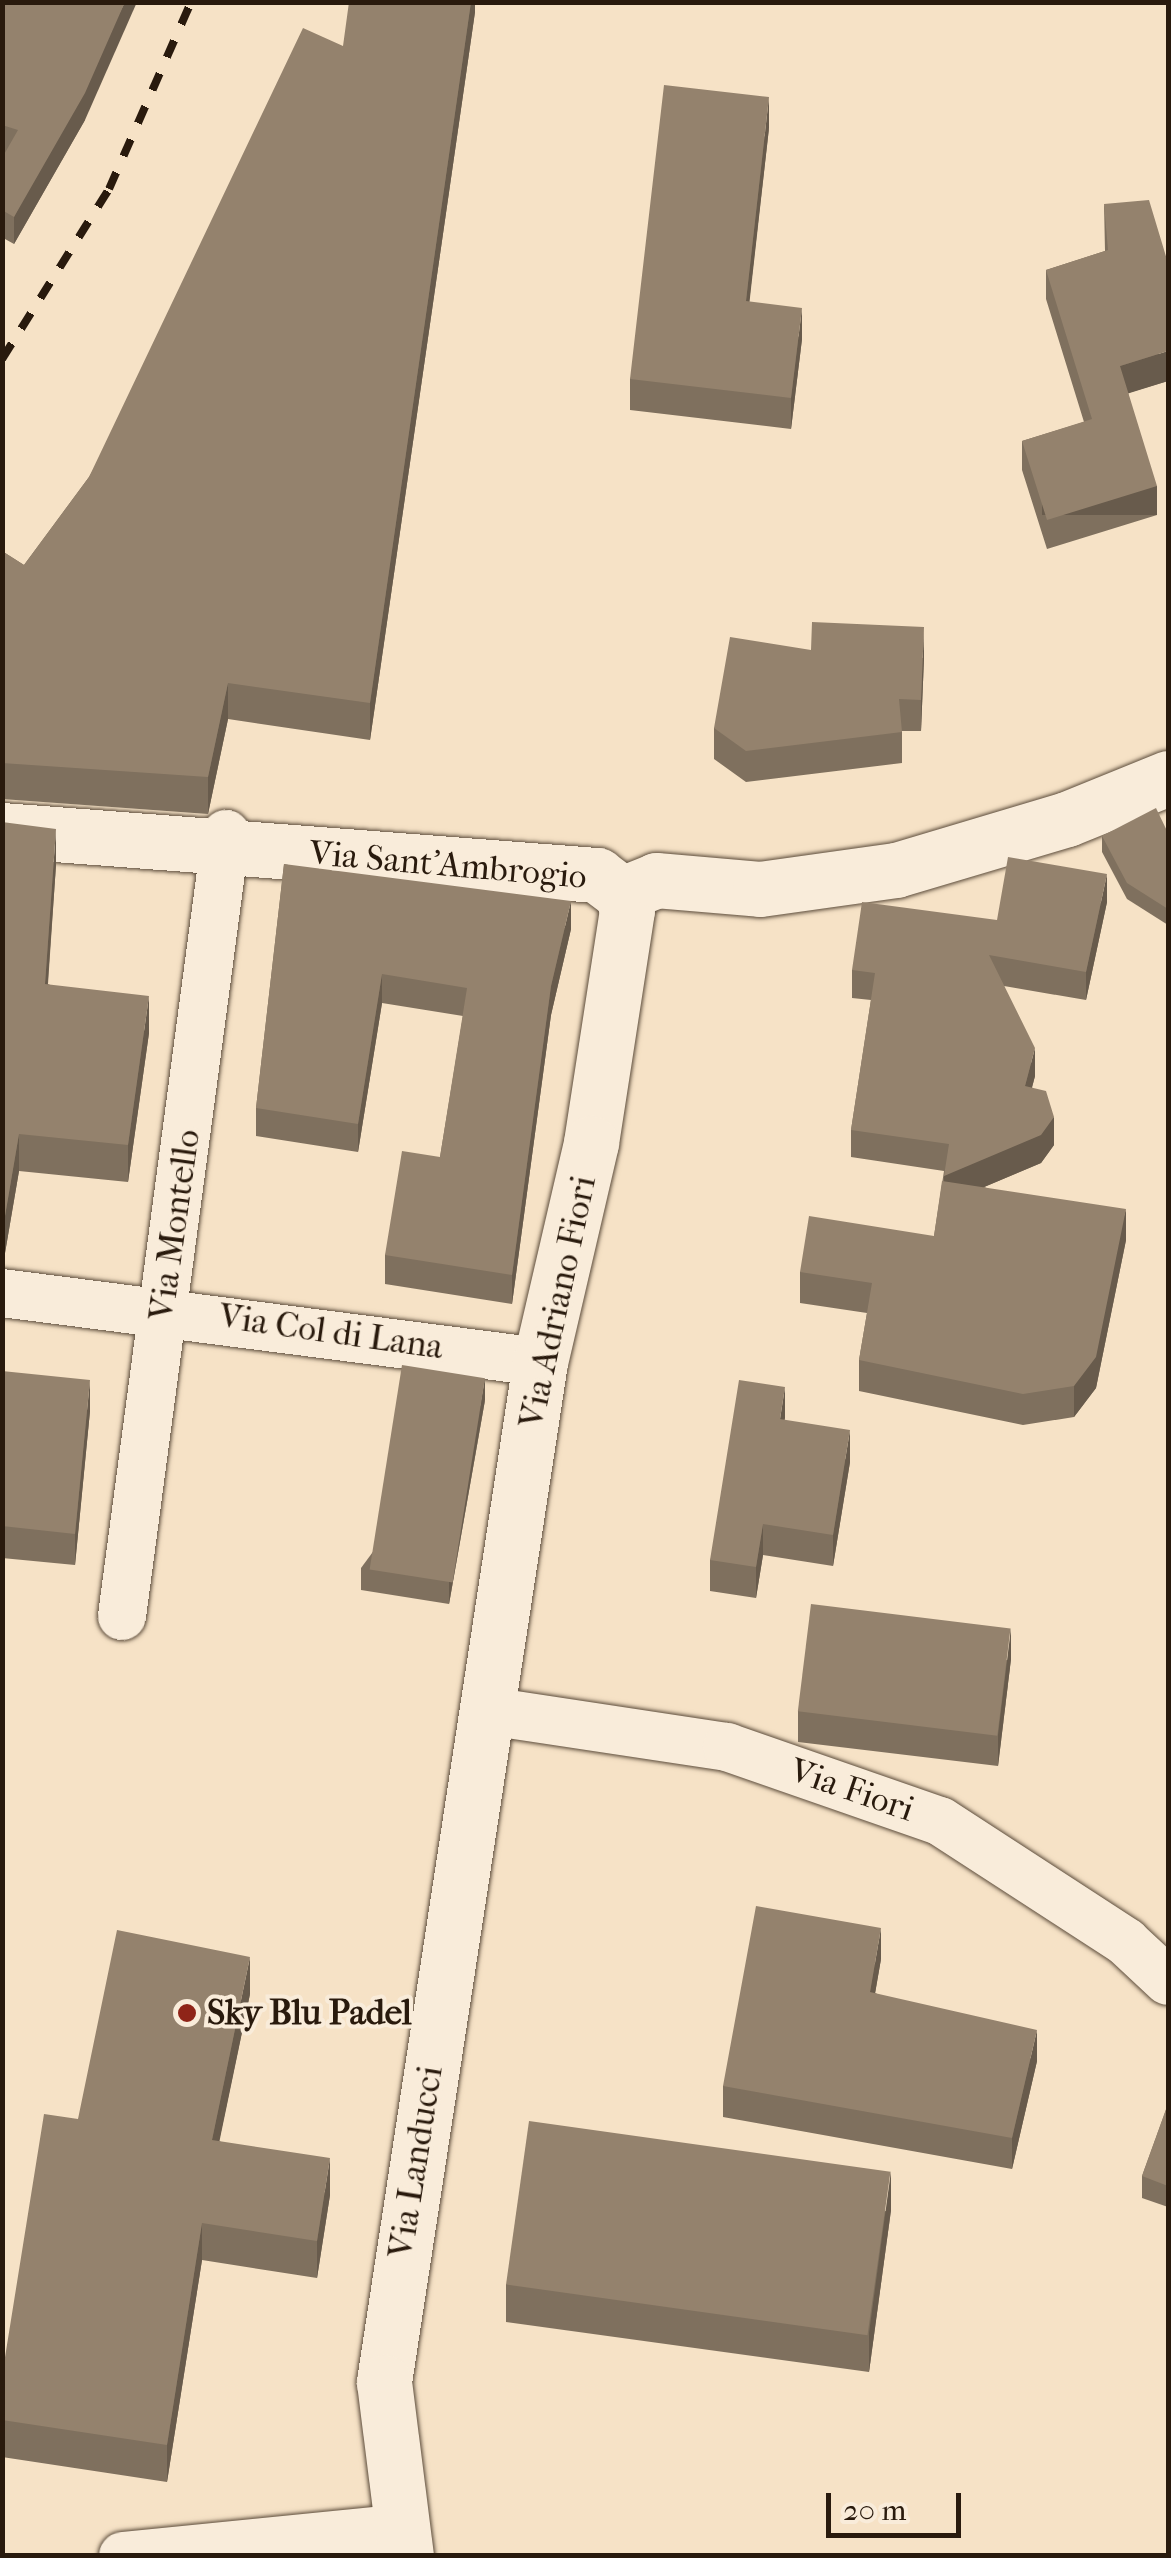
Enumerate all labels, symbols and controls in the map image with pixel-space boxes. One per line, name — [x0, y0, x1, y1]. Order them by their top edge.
street label: Via Sant'Ambrogio — [308, 832, 588, 898]
street label: Via Montello — [141, 1127, 209, 1323]
street label: Via Adriano Fiori — [511, 1172, 605, 1432]
street label: Via Col di Lana — [216, 1295, 446, 1369]
street label: Via Fiori — [785, 1749, 919, 1831]
place label: Sky Blu Padel — [207, 1992, 412, 2034]
marker: Sky Blu Padel — [176, 2002, 198, 2024]
street label: Via Landucci — [380, 2063, 452, 2261]
scale bar — [831, 2473, 966, 2535]
text: 20 m — [843, 2493, 906, 2528]

